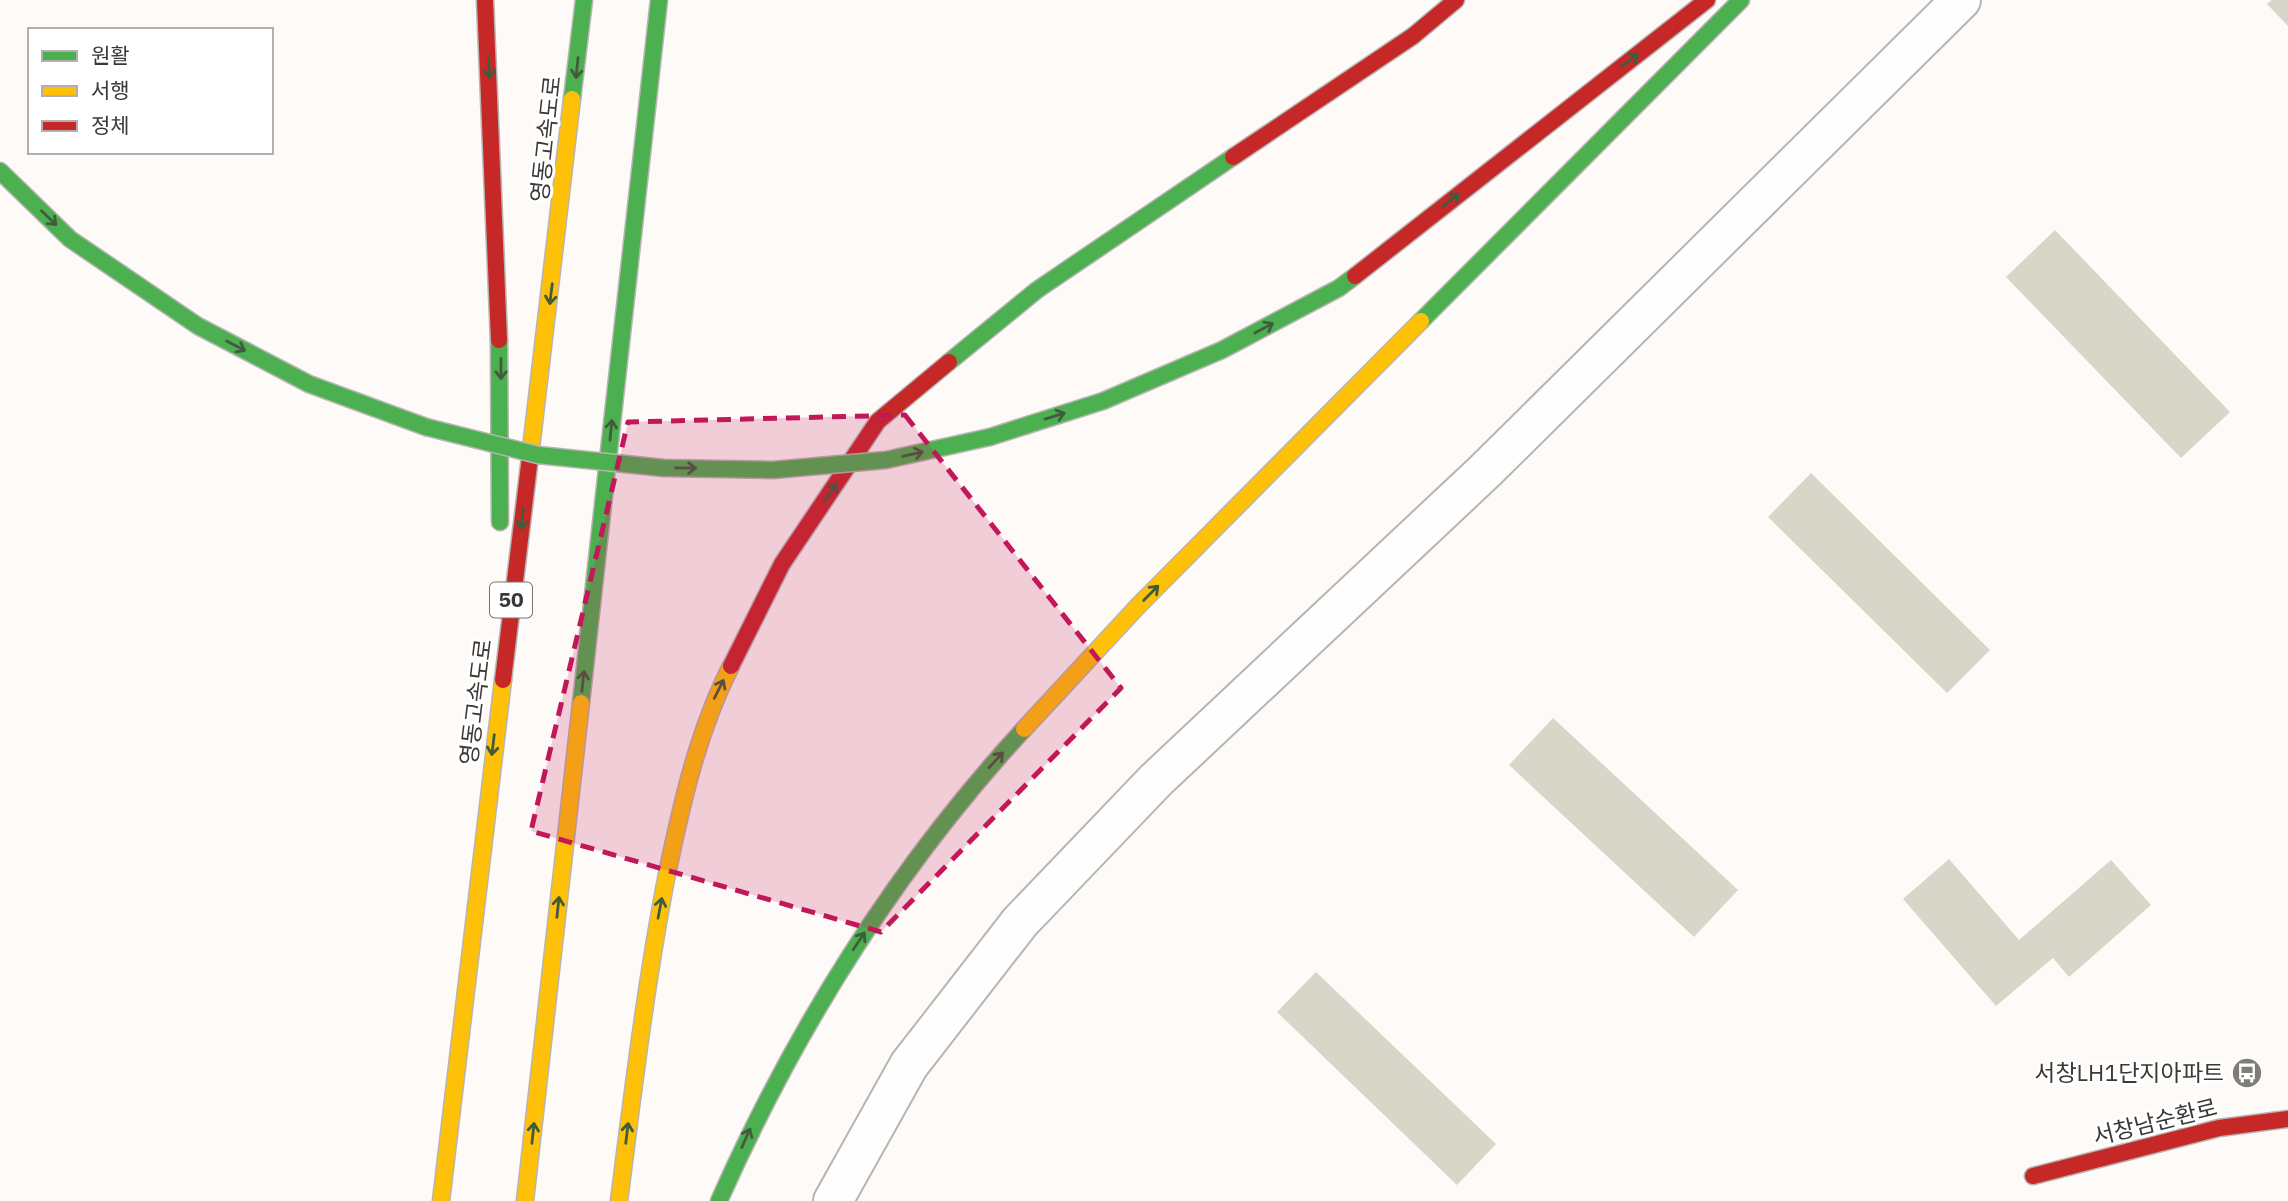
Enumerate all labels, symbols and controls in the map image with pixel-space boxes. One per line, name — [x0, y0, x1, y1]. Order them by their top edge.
legend — [28, 28, 273, 154]
text: 원활 — [91, 41, 130, 69]
one-way arrow — [1621, 52, 1639, 67]
one-way arrow — [483, 56, 496, 79]
one-way arrow — [570, 56, 583, 79]
street label: 영동고속도로 — [523, 74, 567, 204]
text: 서행 — [91, 76, 130, 104]
text: 정체 — [91, 111, 130, 139]
one-way arrow — [1442, 193, 1460, 208]
one-way arrow — [40, 210, 57, 227]
one-way arrow — [544, 282, 557, 305]
one-way arrow — [1253, 320, 1274, 334]
one-way arrow — [225, 340, 246, 353]
one-way arrow — [494, 357, 508, 380]
one-way arrow — [1044, 409, 1066, 422]
one-way arrow — [605, 420, 618, 442]
one-way arrow — [901, 447, 924, 461]
one-way arrow — [674, 462, 697, 475]
one-way arrow — [824, 482, 838, 502]
one-way arrow — [515, 508, 528, 530]
road number: 50 — [490, 582, 532, 618]
one-way arrow — [1143, 585, 1160, 602]
street label: 영동고속도로 — [452, 637, 498, 767]
one-way arrow — [577, 670, 590, 693]
one-way arrow — [712, 679, 726, 700]
one-way arrow — [487, 733, 500, 756]
one-way arrow — [988, 752, 1005, 769]
one-way arrow — [552, 896, 565, 919]
one-way arrow — [654, 897, 668, 920]
one-way arrow — [852, 932, 867, 951]
bus stop icon: 서창LH1단지아파트 — [2230, 1056, 2264, 1090]
place label: 서창LH1단지아파트 — [2034, 1057, 2224, 1087]
street label: 서창남순환로 — [2090, 1091, 2220, 1151]
one-way arrow — [527, 1122, 540, 1145]
one-way arrow — [621, 1122, 634, 1145]
one-way arrow — [741, 1128, 754, 1150]

